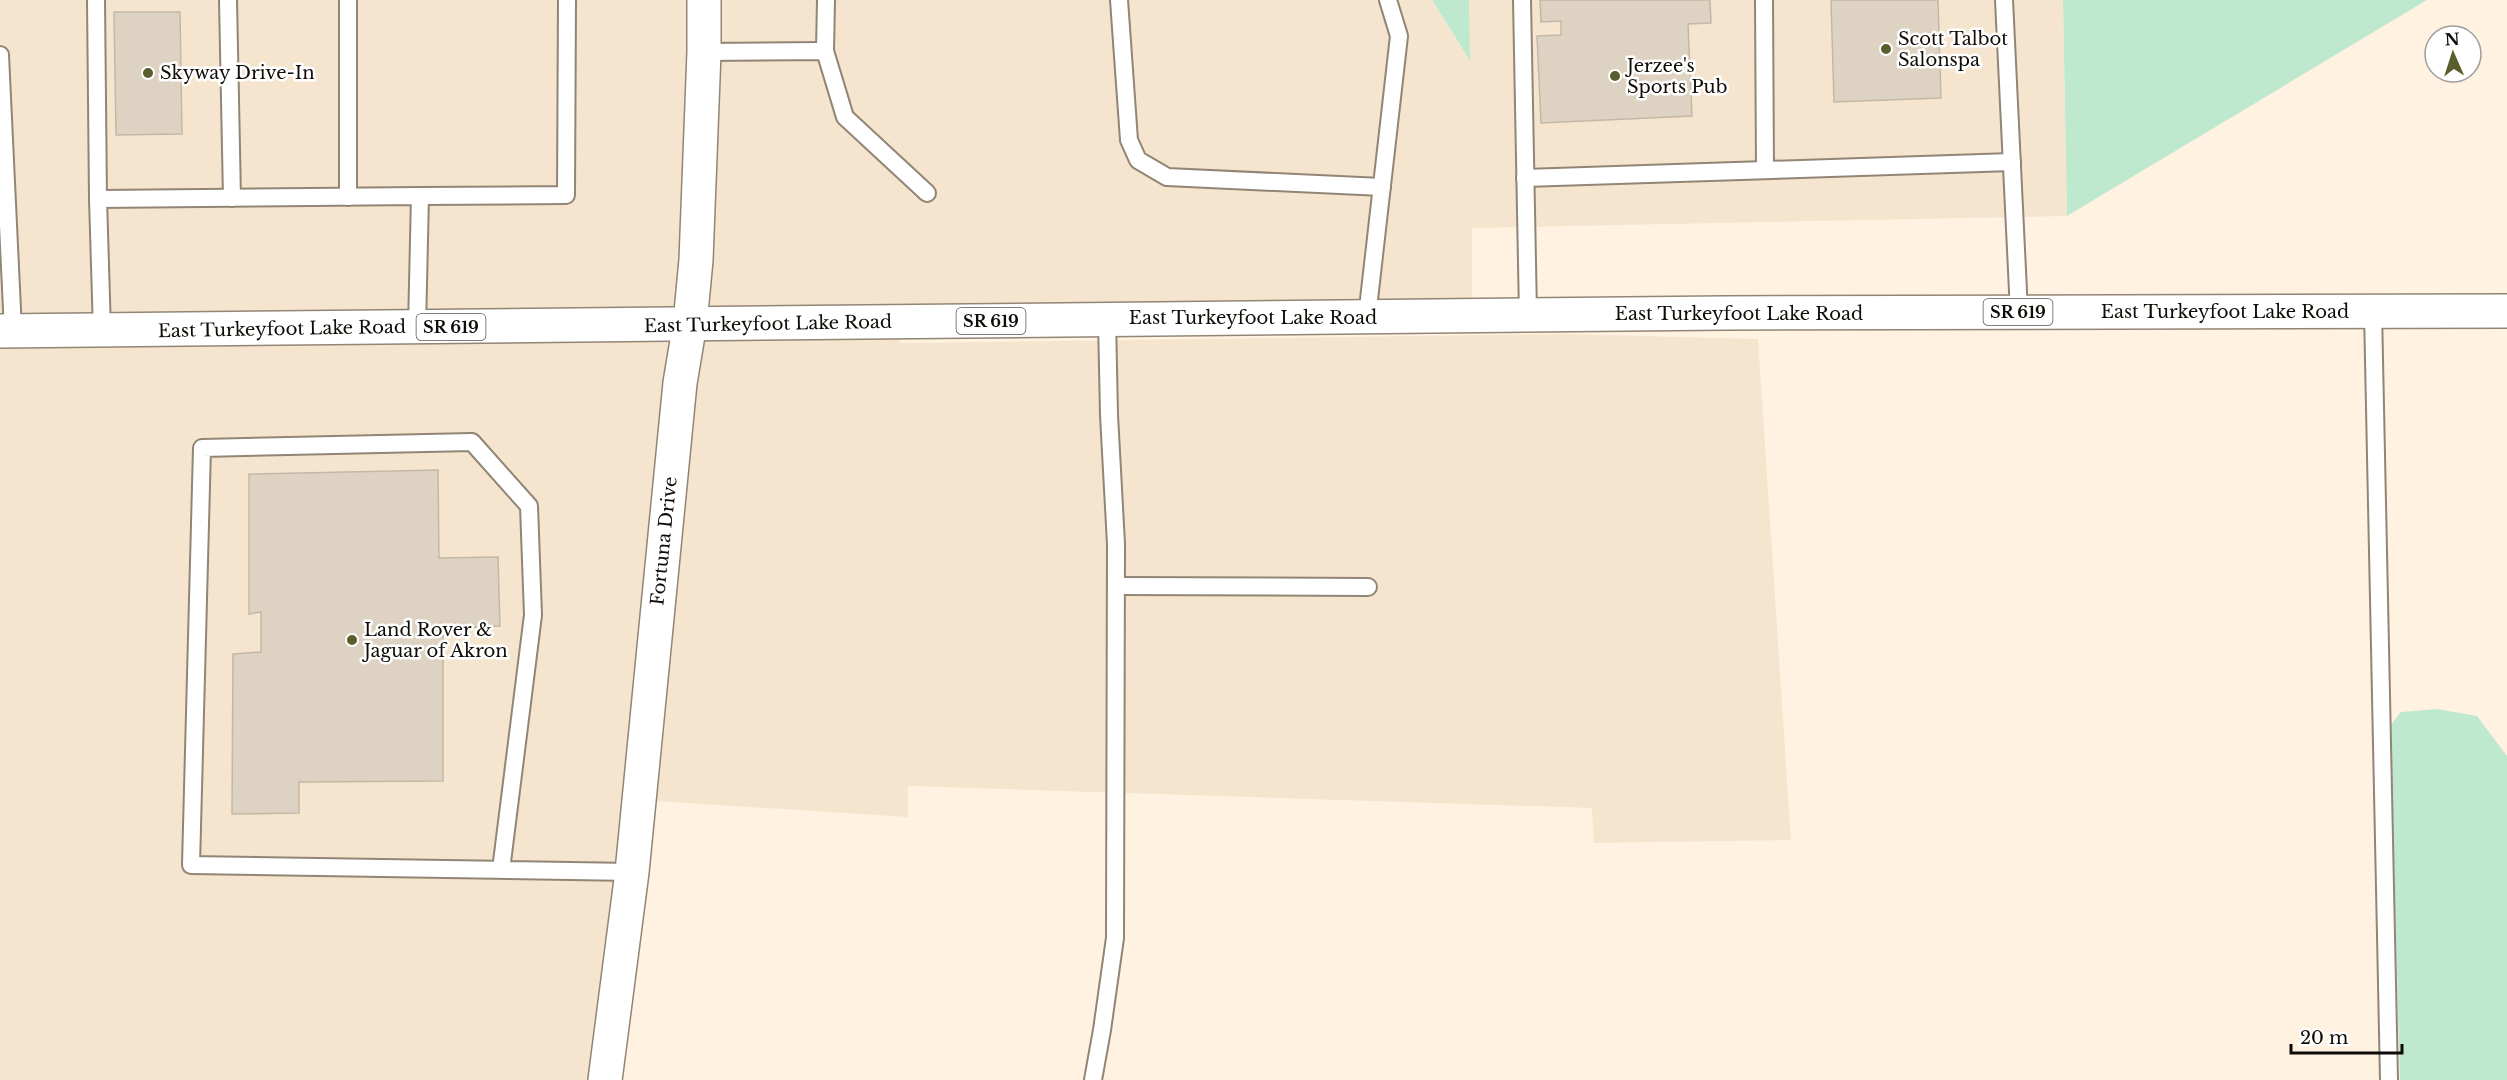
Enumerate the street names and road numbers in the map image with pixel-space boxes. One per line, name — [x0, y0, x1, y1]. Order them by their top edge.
road number: SR 619 — [1984, 299, 2052, 325]
street label: East Turkeyfoot Lake Road — [2101, 301, 2349, 323]
street label: East Turkeyfoot Lake Road — [1615, 303, 1863, 325]
street label: East Turkeyfoot Lake Road — [1129, 307, 1377, 329]
road number: SR 619 — [956, 308, 1026, 334]
street label: East Turkeyfoot Lake Road — [644, 311, 892, 337]
road number: SR 619 — [416, 314, 486, 340]
street label: East Turkeyfoot Lake Road — [158, 316, 406, 342]
street label: Fortuna Drive — [646, 476, 682, 606]

